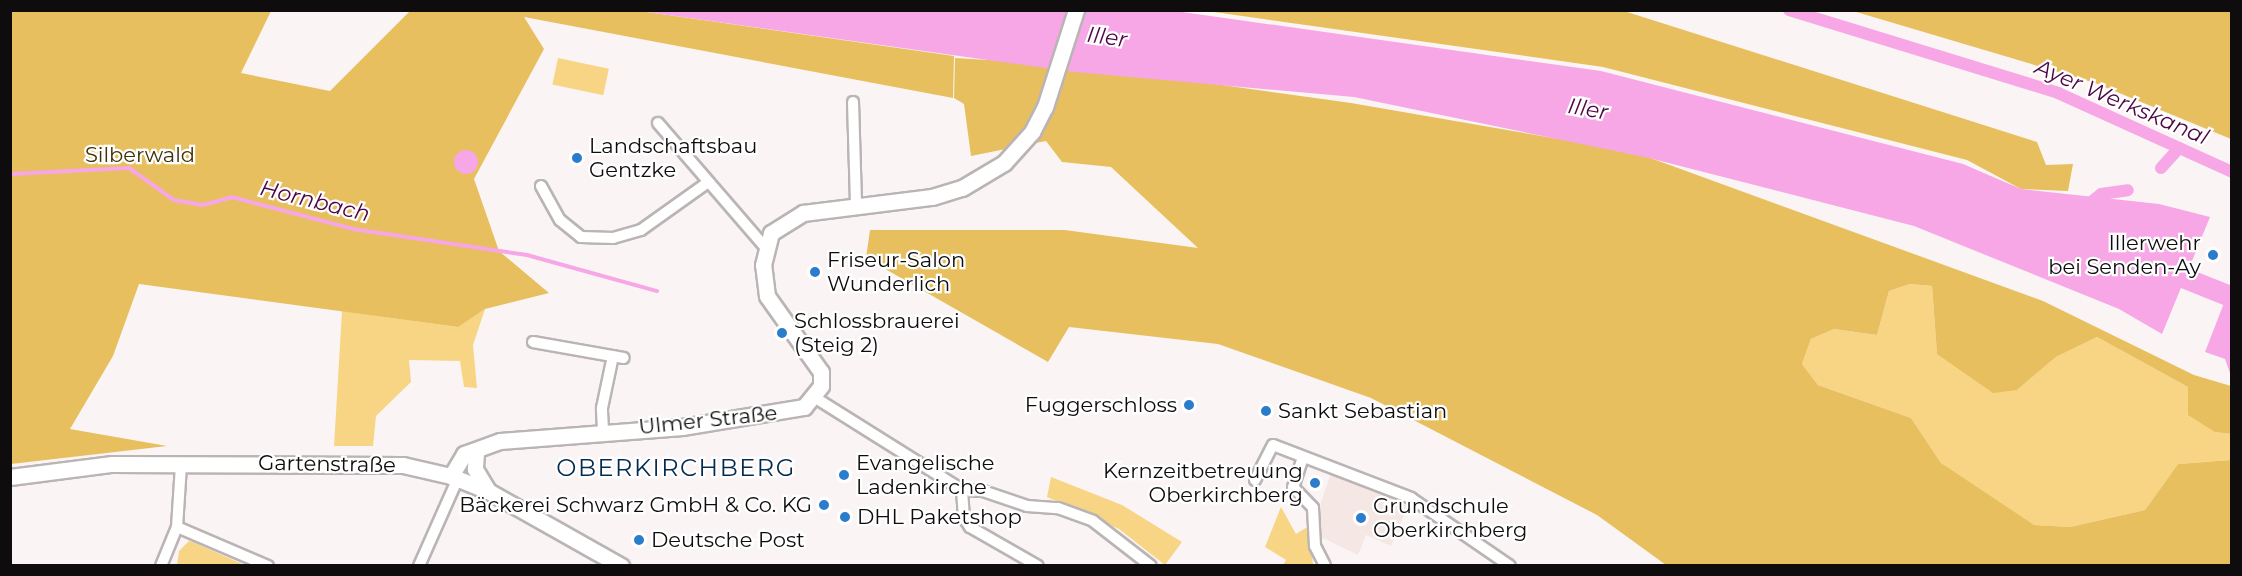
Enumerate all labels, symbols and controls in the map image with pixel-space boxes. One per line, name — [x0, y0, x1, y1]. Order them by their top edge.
water label: Iller — [1085, 21, 1129, 53]
water label: Ayer Werkskanal — [2031, 53, 2213, 151]
water label: Iller — [1566, 92, 1610, 126]
place label: Landschaftsbau Gentzke — [589, 133, 757, 183]
park label: Silberwald — [85, 142, 195, 168]
marker: Landschaftsbau Gentzke — [570, 151, 584, 165]
water label: Hornbach — [257, 175, 373, 227]
place label: Illerwehr bei Senden-Ay — [2048, 230, 2201, 280]
place label: Friseur-Salon Wunderlich — [827, 247, 965, 297]
marker: Illerwehr bei Senden-Ay — [2206, 248, 2220, 262]
marker: Friseur-Salon Wunderlich — [808, 265, 822, 279]
place label: Schlossbrauerei (Steig 2) — [794, 308, 960, 358]
marker: Schlossbrauerei (Steig 2) — [775, 326, 789, 340]
place label: Fuggerschloss — [1025, 392, 1177, 418]
marker: Fuggerschloss — [1182, 398, 1196, 412]
place label: Sankt Sebastian — [1278, 398, 1447, 424]
street label: Ulmer Straße — [637, 400, 779, 440]
marker: Sankt Sebastian — [1259, 404, 1273, 418]
street label: Gartenstraße — [258, 450, 396, 478]
place label: Evangelische Ladenkirche — [856, 450, 995, 500]
district label: OBERKIRCHBERG — [556, 454, 796, 482]
place label: Kernzeitbetreuung Oberkirchberg — [1103, 458, 1303, 508]
marker: Evangelische Ladenkirche — [837, 468, 851, 482]
marker: Kernzeitbetreuung Oberkirchberg — [1308, 476, 1322, 490]
place label: Bäckerei Schwarz GmbH & Co. KG — [459, 492, 812, 518]
place label: Grundschule Oberkirchberg — [1373, 493, 1527, 543]
marker: Bäckerei Schwarz GmbH & Co. KG — [817, 498, 831, 512]
place label: DHL Paketshop — [857, 504, 1022, 530]
marker: DHL Paketshop — [838, 510, 852, 524]
marker: Grundschule Oberkirchberg — [1354, 511, 1368, 525]
place label: Deutsche Post — [651, 527, 805, 553]
marker: Deutsche Post — [632, 533, 646, 547]

